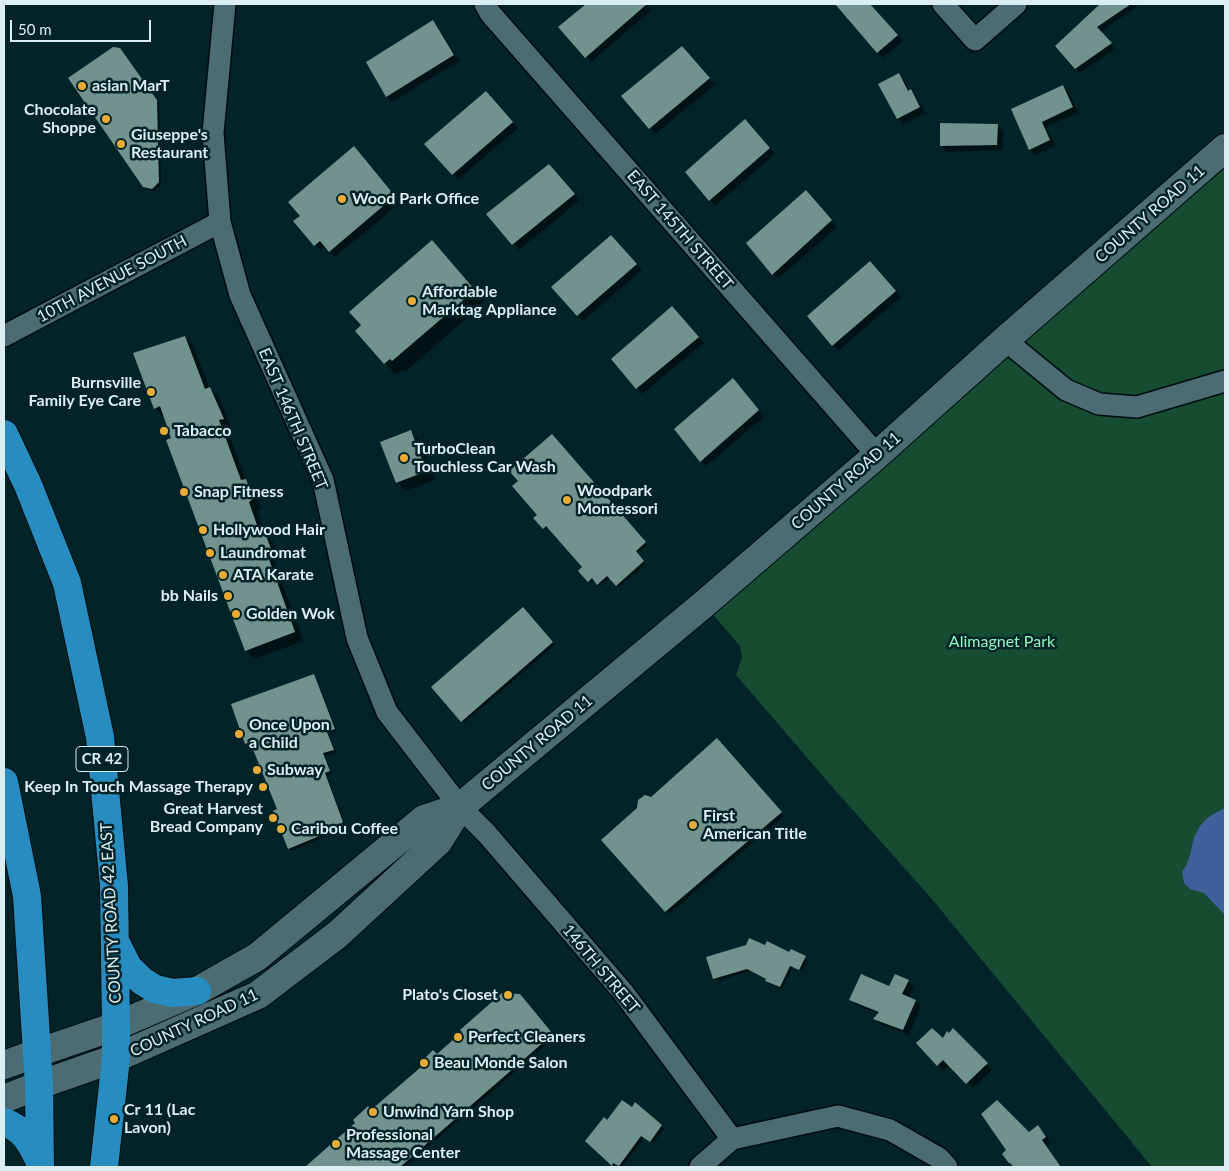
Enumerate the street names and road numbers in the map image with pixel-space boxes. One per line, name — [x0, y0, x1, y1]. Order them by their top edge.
street label: COUNTY ROAD 11 — [1091, 161, 1209, 267]
street label: EAST 145TH STREET — [623, 166, 737, 294]
street label: 10TH AVENUE SOUTH — [34, 231, 190, 327]
street label: EAST 146TH STREET — [254, 345, 332, 493]
street label: COUNTY ROAD 11 — [787, 428, 905, 534]
street label: COUNTY ROAD 11 — [478, 691, 596, 795]
road number: CR 42 — [76, 746, 128, 772]
street label: COUNTY ROAD 42 EAST — [97, 822, 125, 1004]
street label: 146TH STREET — [558, 921, 644, 1017]
street label: COUNTY ROAD 11 — [127, 985, 261, 1061]

